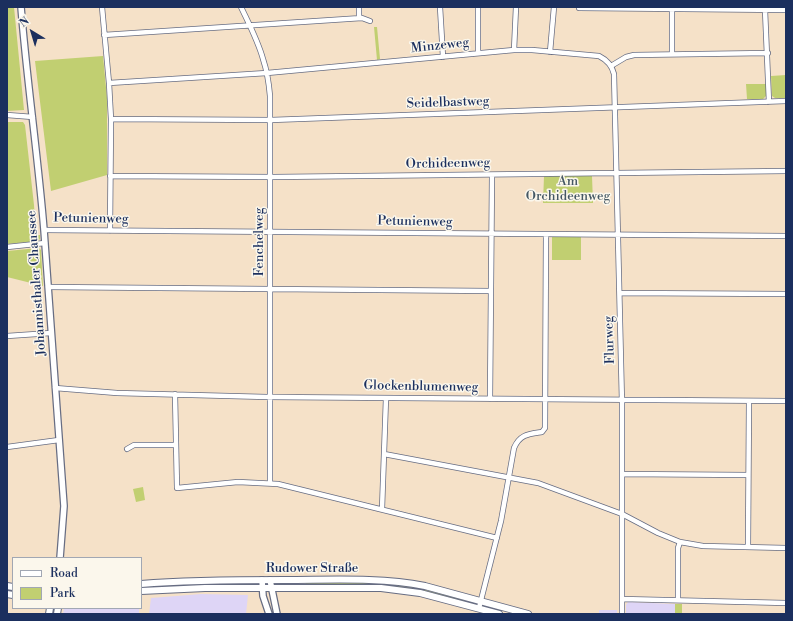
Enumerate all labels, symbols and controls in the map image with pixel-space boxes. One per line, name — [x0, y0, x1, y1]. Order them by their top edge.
north arrow — [12, 12, 52, 52]
text: N — [17, 14, 32, 31]
street label: Minzeweg — [410, 35, 470, 57]
street label: Seidelbastweg — [406, 94, 490, 112]
street label: Orchideenweg — [406, 155, 490, 173]
park label: Am Orchideenweg — [526, 174, 610, 205]
street label: Fenchelweg — [252, 208, 268, 276]
street label: Johannisthaler Chaussee — [24, 210, 50, 356]
street label: Petunienweg — [53, 211, 129, 227]
street label: Petunienweg — [377, 214, 453, 230]
street label: Flurweg — [601, 316, 619, 364]
street label: Glockenblumenweg — [363, 378, 479, 396]
legend — [12, 557, 142, 609]
street label: Rudower Straße — [266, 561, 358, 577]
text: Road — [50, 566, 78, 581]
text: Park — [50, 586, 75, 601]

